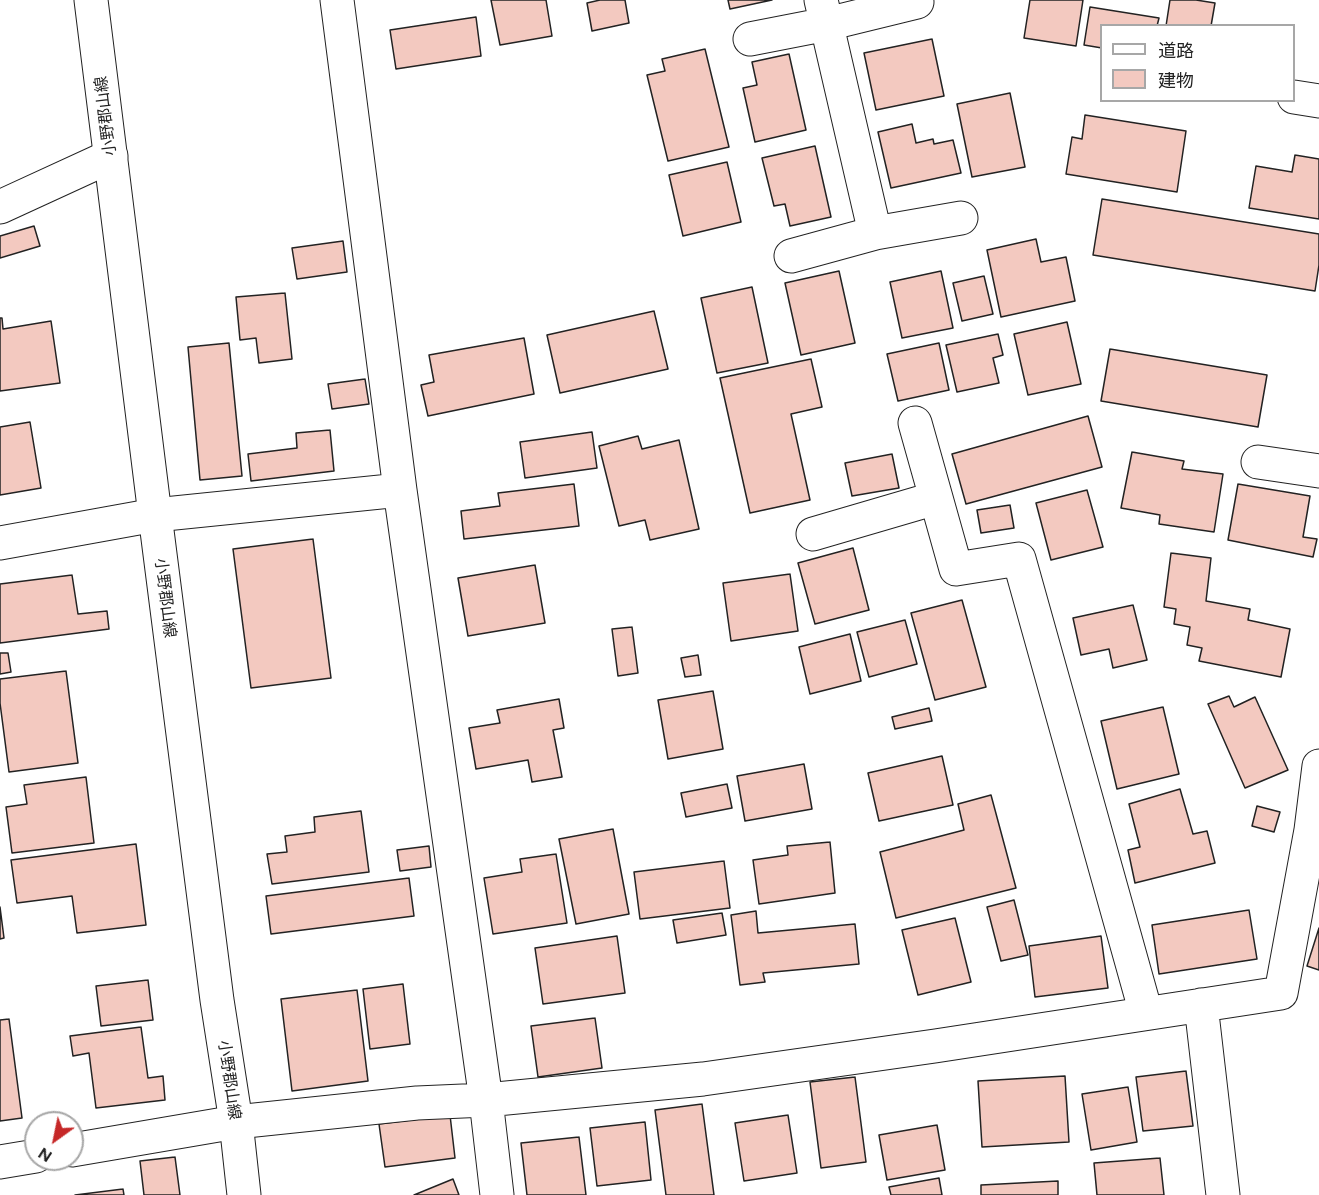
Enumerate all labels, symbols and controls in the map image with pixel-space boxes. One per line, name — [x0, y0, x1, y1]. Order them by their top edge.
legend — [1100, 24, 1295, 102]
text: 道路 — [1158, 40, 1194, 62]
text: 建物 — [1158, 70, 1194, 92]
street label: 小野郡山線 — [92, 75, 120, 157]
street label: 小野郡山線 — [151, 557, 179, 639]
street label: 小野郡山線 — [214, 1039, 244, 1121]
north arrow — [24, 1111, 84, 1171]
text: N — [35, 1144, 55, 1166]

